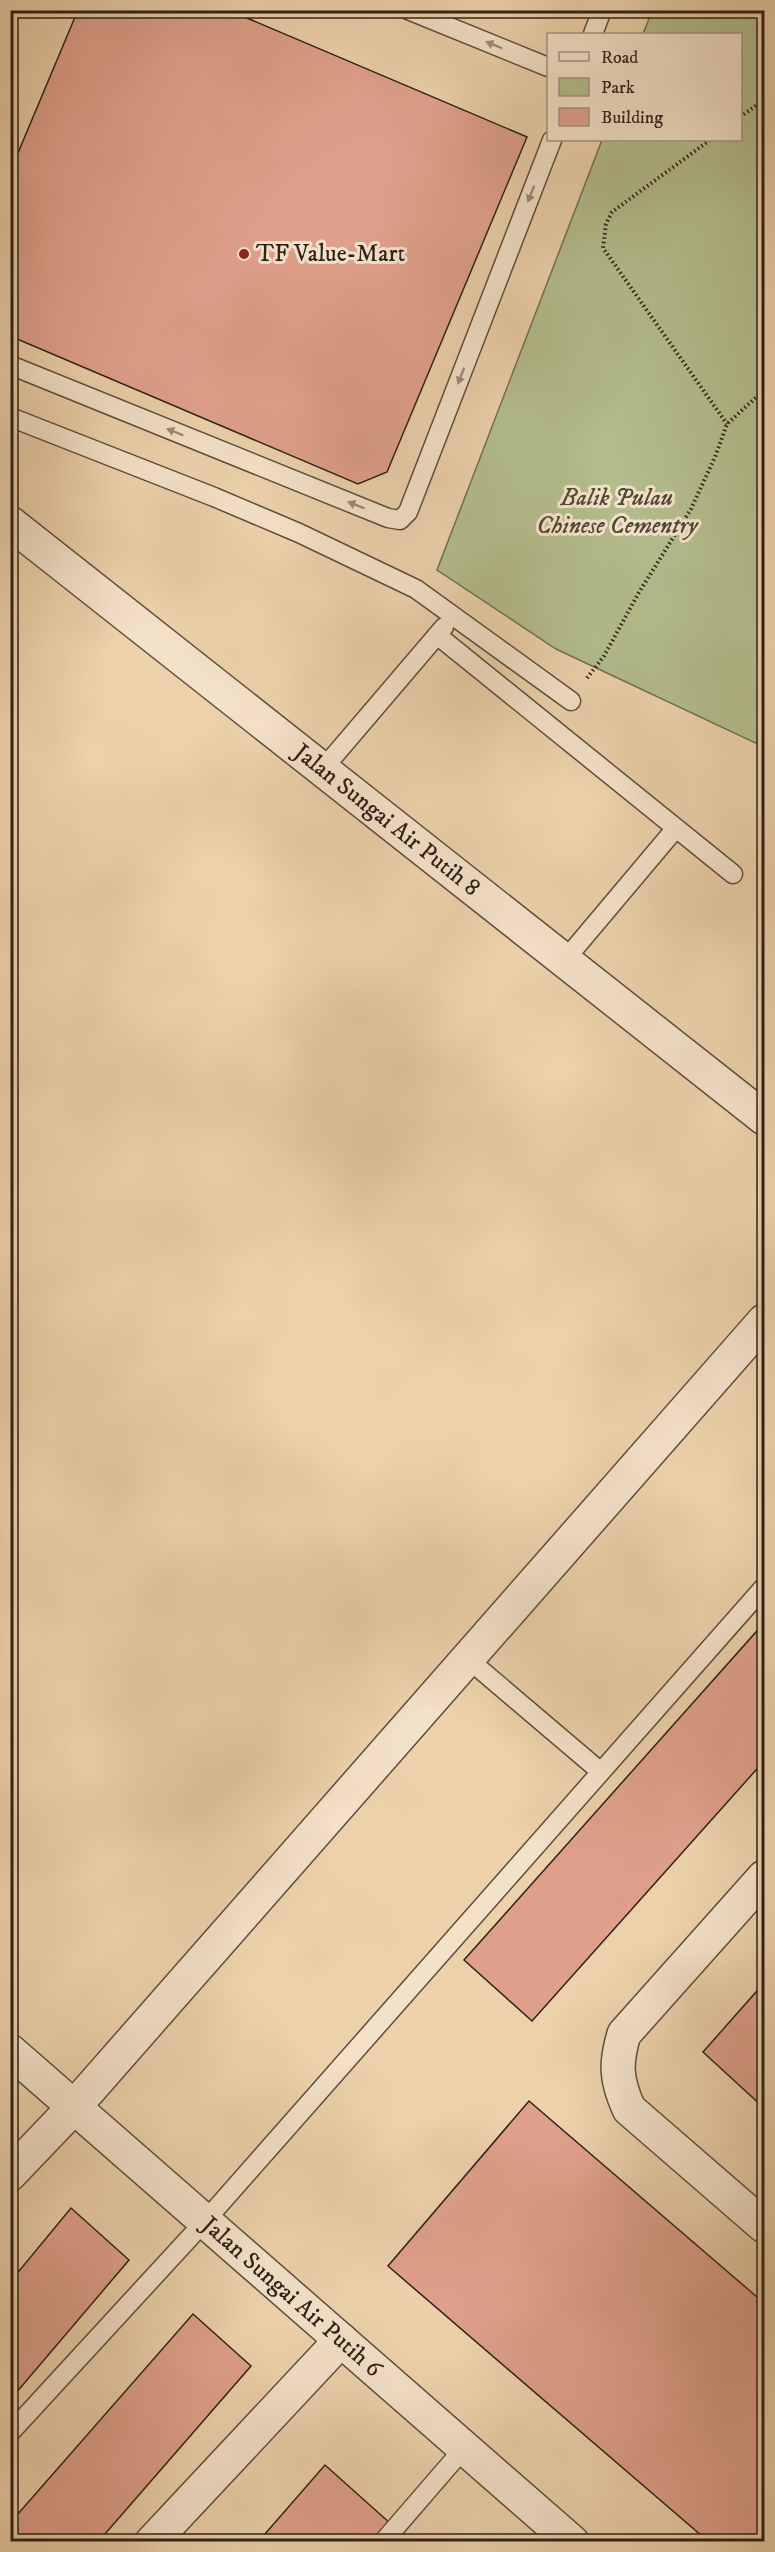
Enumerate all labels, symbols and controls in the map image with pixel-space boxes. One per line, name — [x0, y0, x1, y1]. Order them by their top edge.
legend — [547, 33, 742, 141]
one-way arrow — [485, 40, 503, 50]
text: Road — [601, 47, 638, 69]
text: Park — [601, 77, 635, 99]
text: Building — [601, 107, 663, 129]
one-way arrow — [526, 185, 535, 203]
place label: TF Value-Mart — [256, 239, 405, 269]
marker: TF Value-Mart — [237, 247, 251, 261]
one-way arrow — [456, 367, 465, 385]
one-way arrow — [166, 427, 184, 436]
park label: Balik Pulau Chinese Cementry — [536, 483, 699, 541]
one-way arrow — [347, 500, 365, 509]
street label: Jalan Sungai Air Putih 8 — [286, 736, 486, 903]
street label: Jalan Sungai Air Putih 6 — [194, 2209, 389, 2385]

